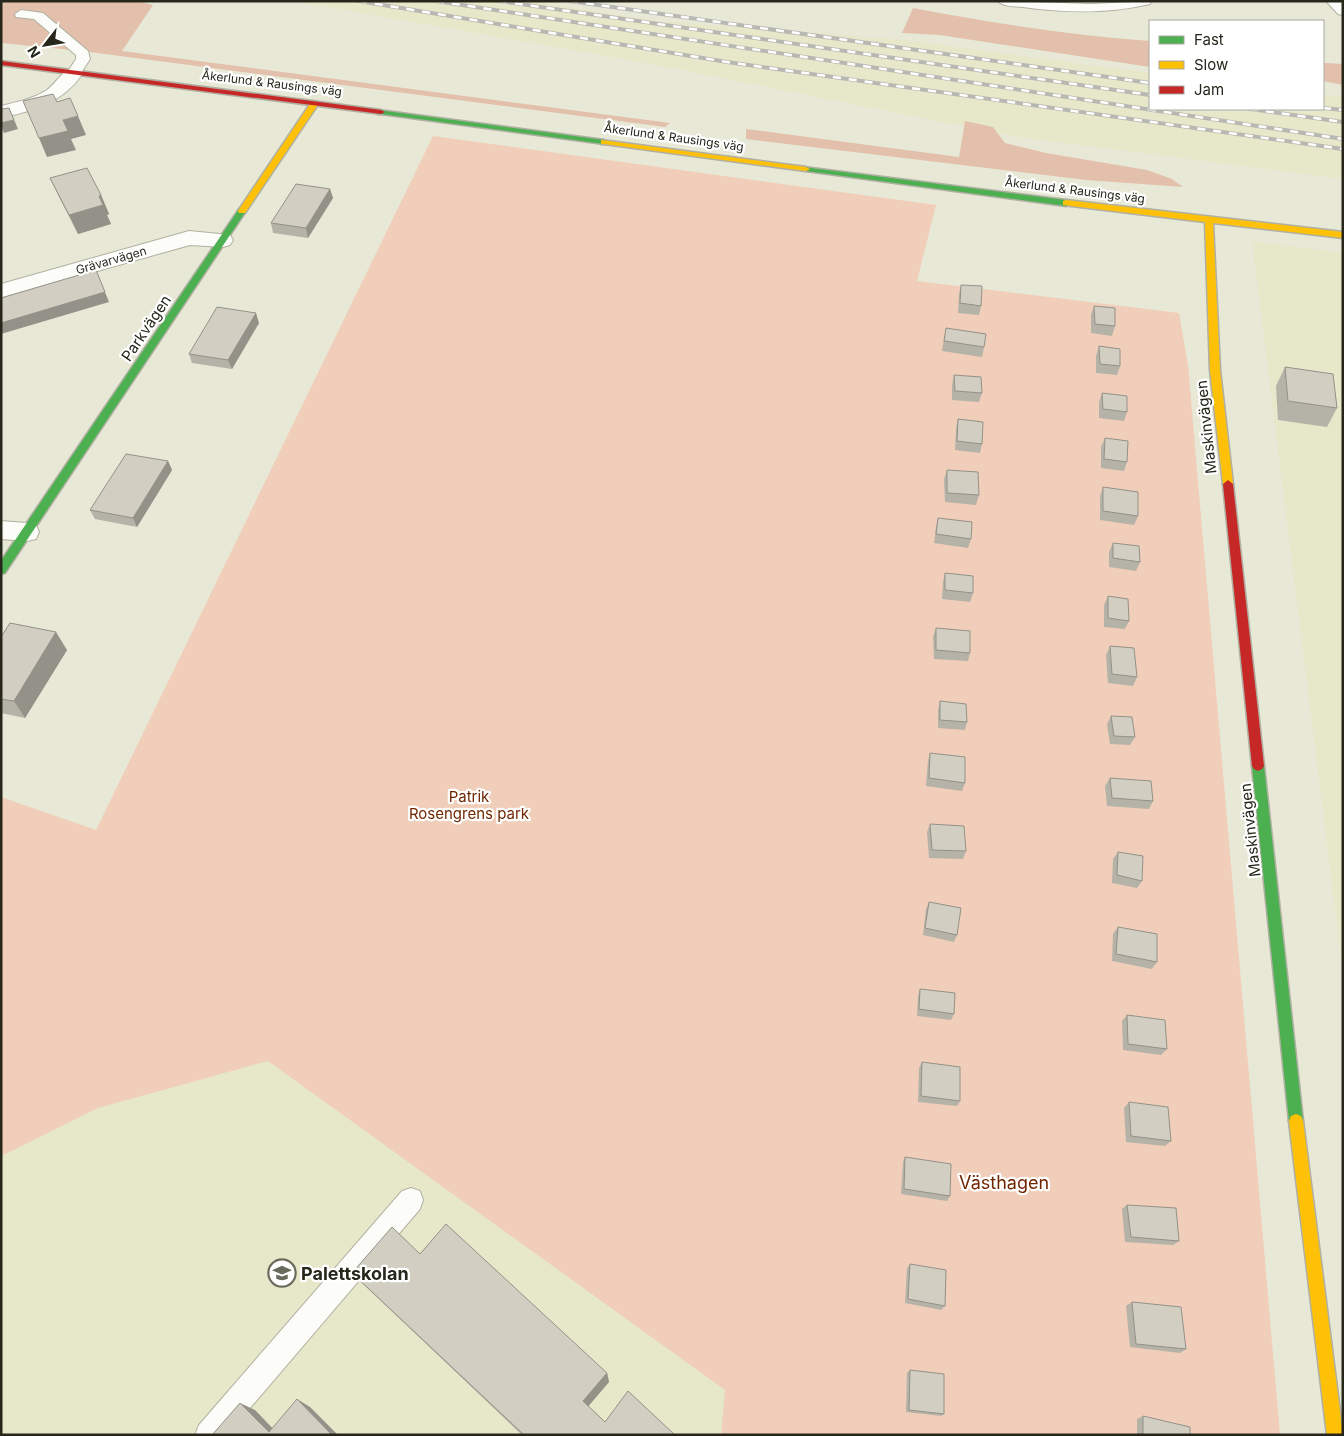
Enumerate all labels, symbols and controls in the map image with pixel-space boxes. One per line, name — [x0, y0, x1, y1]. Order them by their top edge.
north arrow — [20, 20, 70, 70]
legend — [1149, 20, 1324, 110]
text: Fast — [1194, 30, 1224, 49]
text: N — [23, 43, 43, 61]
text: Slow — [1194, 55, 1228, 74]
street label: Åkerlund & Rausings väg — [201, 67, 343, 99]
text: Jam — [1194, 80, 1224, 99]
street label: Åkerlund & Rausings väg — [603, 120, 745, 154]
street label: Åkerlund & Rausings väg — [1004, 174, 1146, 206]
street label: Grävarvägen — [74, 243, 148, 277]
street label: Parkvägen — [117, 291, 175, 365]
street label: Maskinvägen — [1192, 379, 1220, 475]
street label: Maskinvägen — [1236, 782, 1264, 878]
park label: Patrik Rosengrens park — [409, 787, 530, 823]
park label: Västhagen — [959, 1172, 1049, 1193]
school or university icon: Palettskolan — [267, 1258, 297, 1288]
place label: Palettskolan — [301, 1263, 409, 1284]

